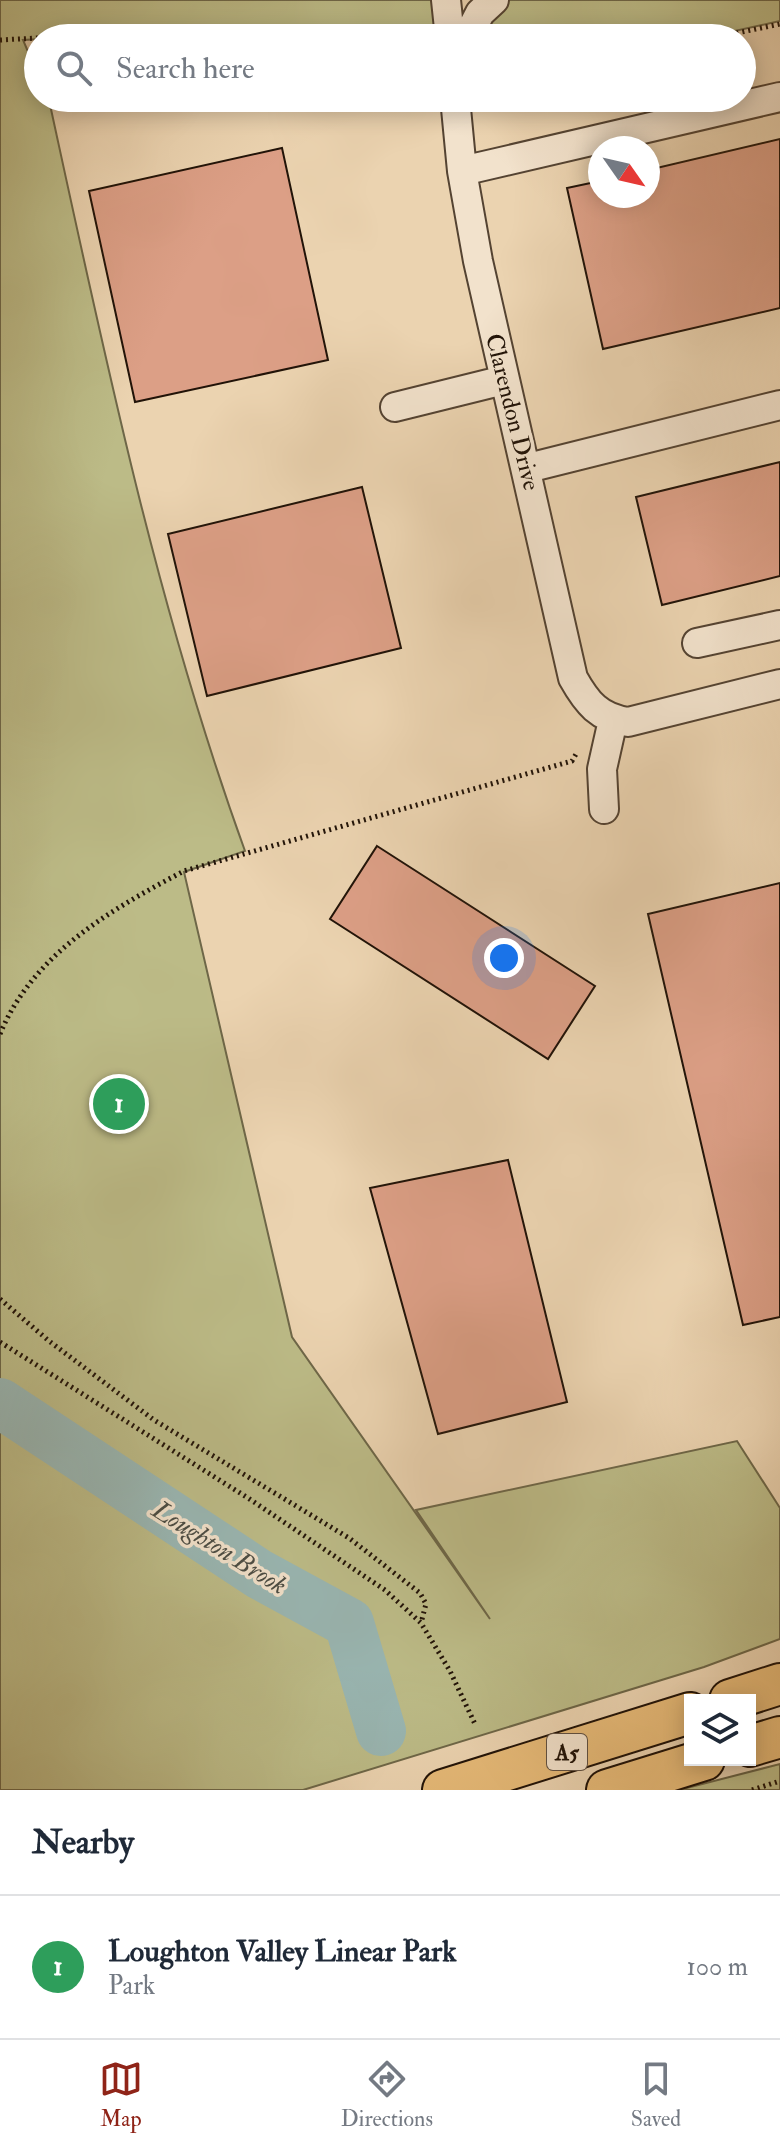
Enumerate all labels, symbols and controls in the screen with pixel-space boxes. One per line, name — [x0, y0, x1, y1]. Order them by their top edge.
search box — [24, 24, 756, 112]
icon: search — [52, 46, 96, 90]
text: Search here — [116, 50, 255, 87]
north arrow — [588, 136, 660, 208]
street label: Clarendon Drive — [478, 330, 547, 494]
your location — [484, 938, 524, 978]
pin: 1 — [93, 1074, 145, 1134]
water label: Loughton Brook — [145, 1493, 293, 1602]
map controls — [684, 1694, 756, 1766]
button: layers — [684, 1694, 756, 1766]
road number: A5 — [547, 1734, 587, 1770]
text: Nearby — [32, 1821, 134, 1864]
text: Loughton Valley Linear Park — [108, 1933, 457, 1970]
text: 1 — [53, 1951, 63, 1983]
text: 100 m — [687, 1951, 748, 1983]
text: Park — [108, 1970, 155, 2002]
tab: Map — [99, 2057, 143, 2133]
tab: Directions — [341, 2057, 433, 2133]
tab: Saved — [631, 2057, 681, 2133]

